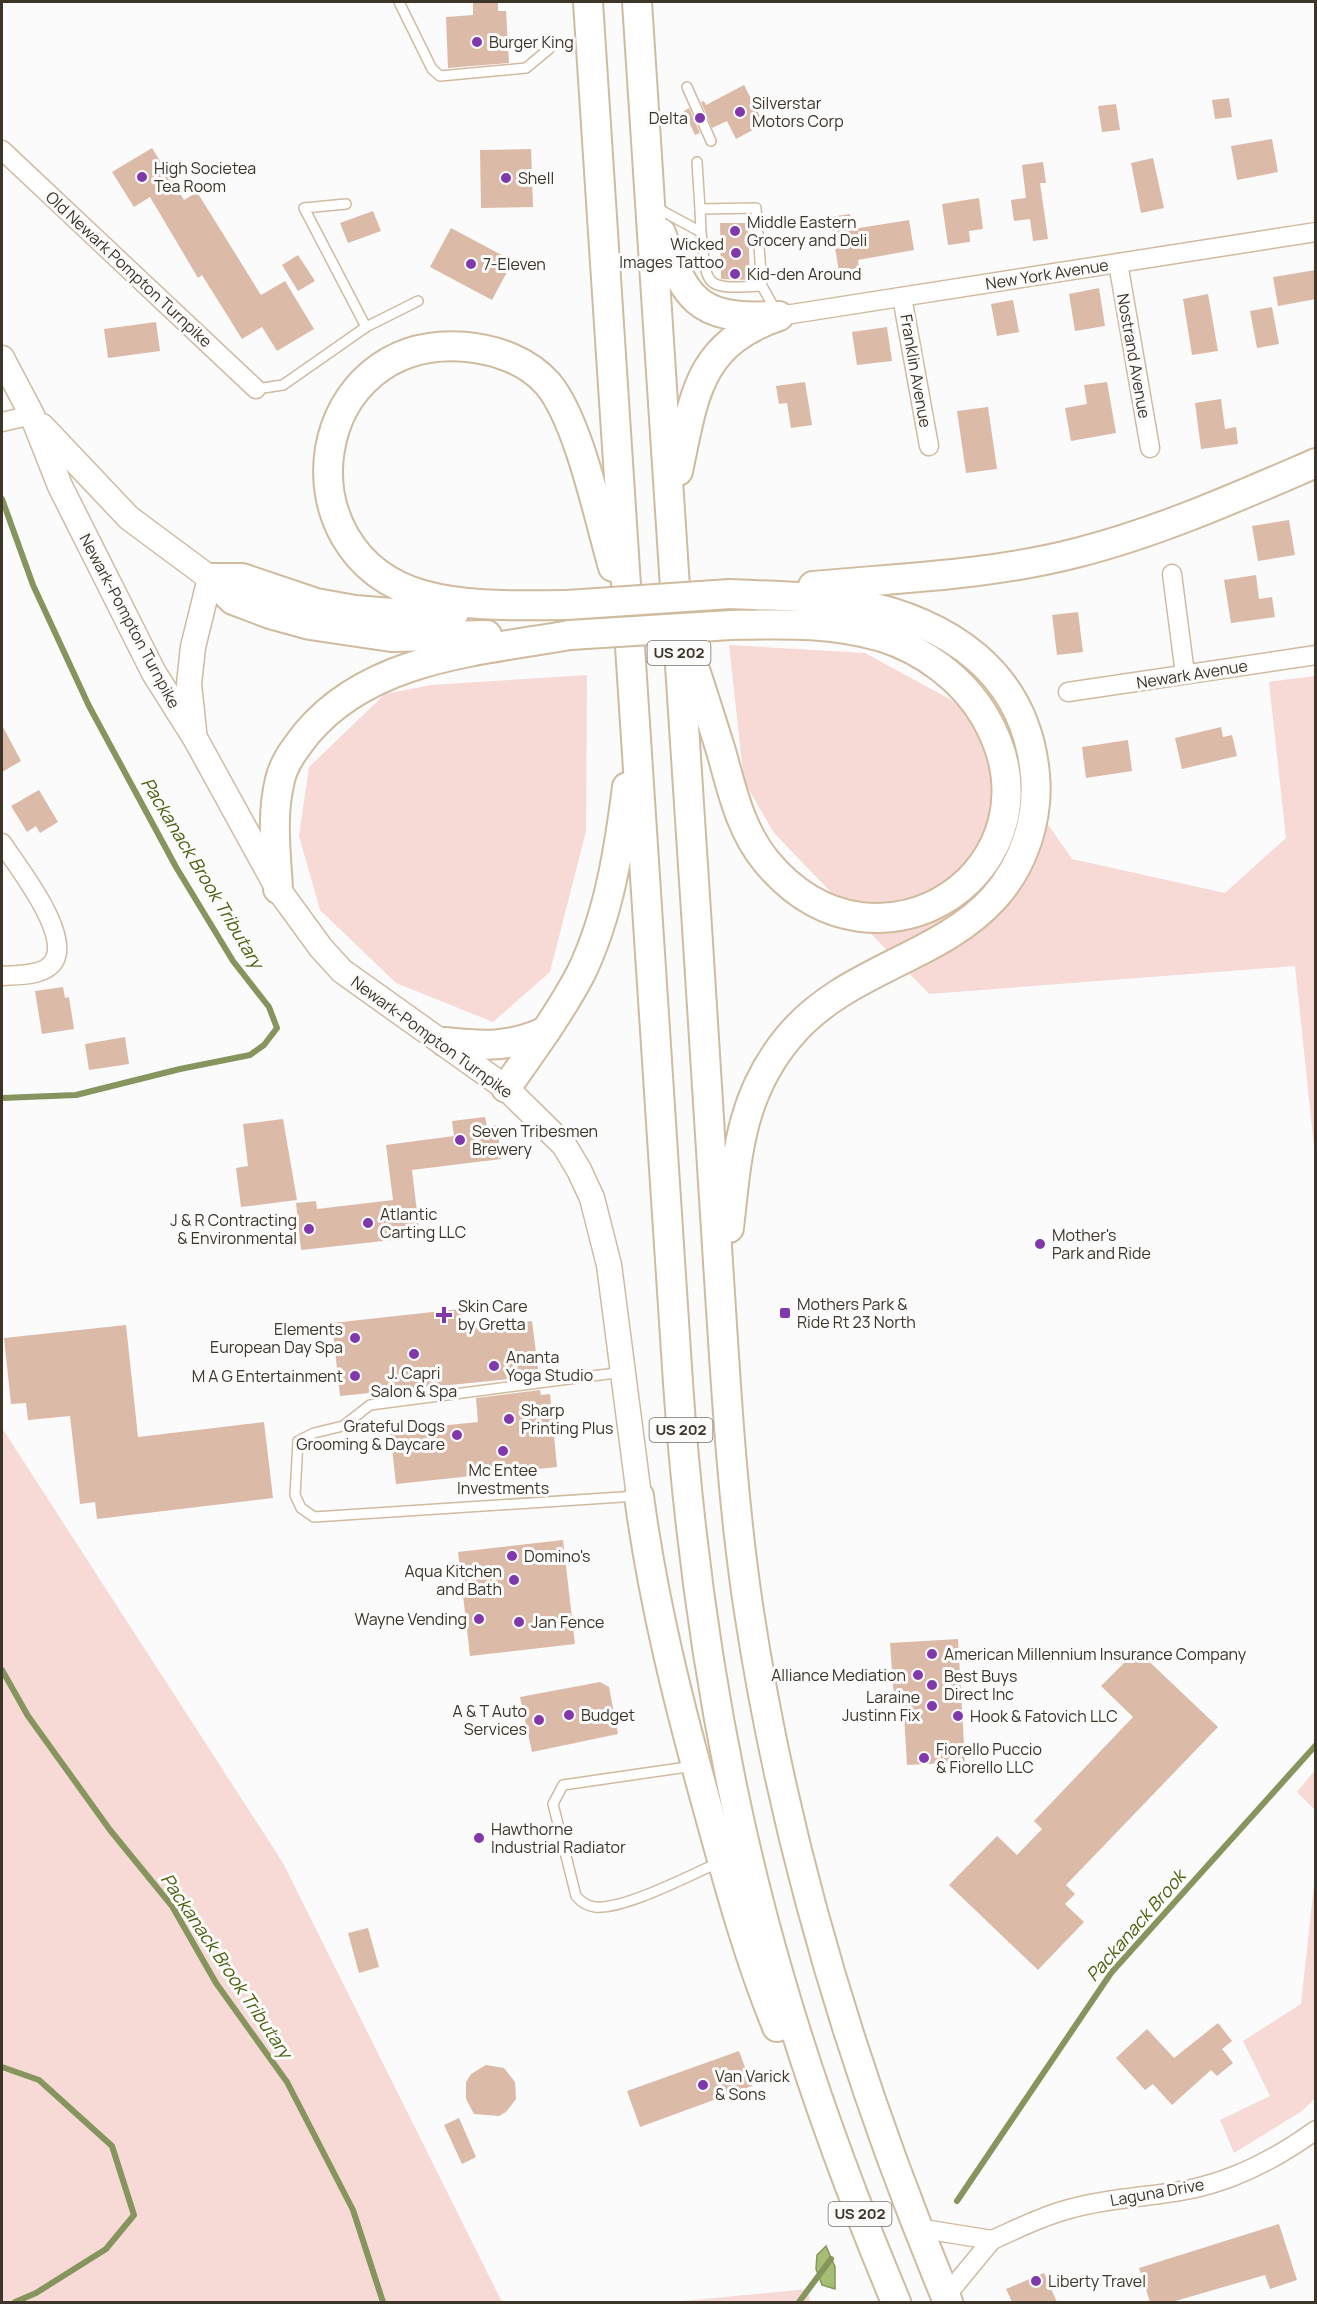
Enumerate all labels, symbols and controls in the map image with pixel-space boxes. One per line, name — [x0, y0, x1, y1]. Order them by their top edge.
place label: Burger King — [489, 31, 574, 53]
marker: Burger King — [470, 35, 484, 49]
place label: Silverstar Motors Corp — [752, 92, 844, 132]
marker: Silverstar Motors Corp — [733, 105, 747, 119]
place label: Delta — [649, 107, 688, 129]
marker: Delta — [693, 111, 707, 125]
place label: High Societea Tea Room — [154, 157, 256, 197]
place label: Shell — [518, 167, 554, 189]
marker: High Societea Tea Room — [135, 170, 149, 184]
marker: Shell — [499, 171, 513, 185]
street label: Old Newark Pompton Turnpike — [41, 186, 217, 352]
place label: Middle Eastern Grocery and Deli — [747, 211, 867, 251]
marker: Middle Eastern Grocery and Deli — [728, 224, 742, 238]
place label: Wicked Images Tattoo — [619, 233, 724, 273]
marker: Wicked Images Tattoo — [729, 246, 743, 260]
place label: 7-Eleven — [483, 253, 546, 275]
street label: New York Avenue — [984, 253, 1110, 295]
marker: 7-Eleven — [464, 257, 478, 271]
place label: Kid-den Around — [747, 263, 861, 285]
marker: Kid-den Around — [728, 267, 742, 281]
street label: Nostrand Avenue — [1112, 292, 1156, 420]
street label: Franklin Avenue — [895, 313, 937, 429]
street label: Newark-Pompton Turnpike — [75, 530, 185, 712]
road number: US 202 — [648, 641, 710, 665]
street label: Newark Avenue — [1135, 654, 1249, 694]
water label: Packanack Brook Tributary — [136, 773, 271, 975]
street label: Newark-Pompton Turnpike — [347, 971, 517, 1103]
place label: Seven Tribesmen Brewery — [472, 1120, 598, 1160]
marker: Seven Tribesmen Brewery — [453, 1133, 467, 1147]
place label: Atlantic Carting LLC — [380, 1203, 466, 1243]
place label: J & R Contracting & Environmental — [170, 1209, 297, 1249]
marker: Atlantic Carting LLC — [361, 1216, 375, 1230]
marker: J & R Contracting & Environmental — [302, 1222, 316, 1236]
place label: Mother's Park and Ride — [1052, 1224, 1151, 1264]
marker: Mother's Park and Ride — [1033, 1237, 1047, 1251]
place label: Mothers Park & Ride Rt 23 North — [797, 1293, 916, 1333]
place label: Skin Care by Gretta — [458, 1295, 528, 1335]
marker: Skin Care by Gretta — [435, 1306, 453, 1324]
marker: Mothers Park & Ride Rt 23 North — [778, 1306, 792, 1320]
place label: Elements European Day Spa — [210, 1318, 343, 1358]
marker: Elements European Day Spa — [348, 1331, 362, 1345]
place label: Ananta Yoga Studio — [506, 1346, 593, 1386]
marker: J. Capri Salon & Spa — [407, 1347, 421, 1361]
marker: Ananta Yoga Studio — [487, 1359, 501, 1373]
place label: J. Capri Salon & Spa — [371, 1362, 457, 1402]
place label: M A G Entertainment — [192, 1365, 343, 1387]
marker: M A G Entertainment — [348, 1369, 362, 1383]
place label: Sharp Printing Plus — [521, 1399, 613, 1439]
marker: Sharp Printing Plus — [502, 1412, 516, 1426]
place label: Grateful Dogs Grooming & Daycare — [296, 1415, 445, 1455]
road number: US 202 — [650, 1418, 712, 1442]
marker: Grateful Dogs Grooming & Daycare — [450, 1428, 464, 1442]
marker: Mc Entee Investments — [496, 1444, 510, 1458]
place label: Mc Entee Investments — [457, 1459, 549, 1499]
place label: Domino's — [524, 1545, 590, 1567]
marker: Domino's — [505, 1549, 519, 1563]
place label: Aqua Kitchen and Bath — [404, 1560, 502, 1600]
marker: Aqua Kitchen and Bath — [507, 1573, 521, 1587]
place label: Wayne Vending — [354, 1608, 467, 1630]
place label: Jan Fence — [531, 1611, 604, 1633]
marker: Wayne Vending — [472, 1612, 486, 1626]
marker: Jan Fence — [512, 1615, 526, 1629]
place label: American Millennium Insurance Company — [944, 1643, 1247, 1665]
marker: American Millennium Insurance Company — [925, 1647, 939, 1661]
place label: Alliance Mediation — [771, 1664, 906, 1686]
place label: Best Buys Direct Inc — [944, 1665, 1017, 1705]
marker: Alliance Mediation — [911, 1668, 925, 1682]
marker: Best Buys Direct Inc — [925, 1678, 939, 1692]
place label: Laraine Justinn Fix — [842, 1686, 921, 1726]
marker: Laraine Justinn Fix — [925, 1699, 939, 1713]
place label: A & T Auto Services — [453, 1700, 527, 1740]
place label: Budget — [581, 1704, 635, 1726]
place label: Hook & Fatovich LLC — [970, 1705, 1118, 1727]
marker: Budget — [562, 1708, 576, 1722]
marker: Hook & Fatovich LLC — [951, 1709, 965, 1723]
marker: A & T Auto Services — [532, 1713, 546, 1727]
place label: Fiorello Puccio & Fiorello LLC — [936, 1738, 1042, 1778]
marker: Fiorello Puccio & Fiorello LLC — [917, 1751, 931, 1765]
place label: Hawthorne Industrial Radiator — [491, 1818, 626, 1858]
marker: Hawthorne Industrial Radiator — [472, 1831, 486, 1845]
water label: Packanack Brook — [1080, 1862, 1192, 1986]
water label: Packanack Brook Tributary — [156, 1868, 299, 2065]
place label: Van Varick & Sons — [715, 2065, 791, 2105]
marker: Van Varick & Sons — [696, 2078, 710, 2092]
street label: Laguna Drive — [1108, 2173, 1206, 2211]
road number: US 202 — [828, 2202, 892, 2226]
place label: Liberty Travel — [1048, 2270, 1146, 2292]
marker: Liberty Travel — [1029, 2274, 1043, 2288]

